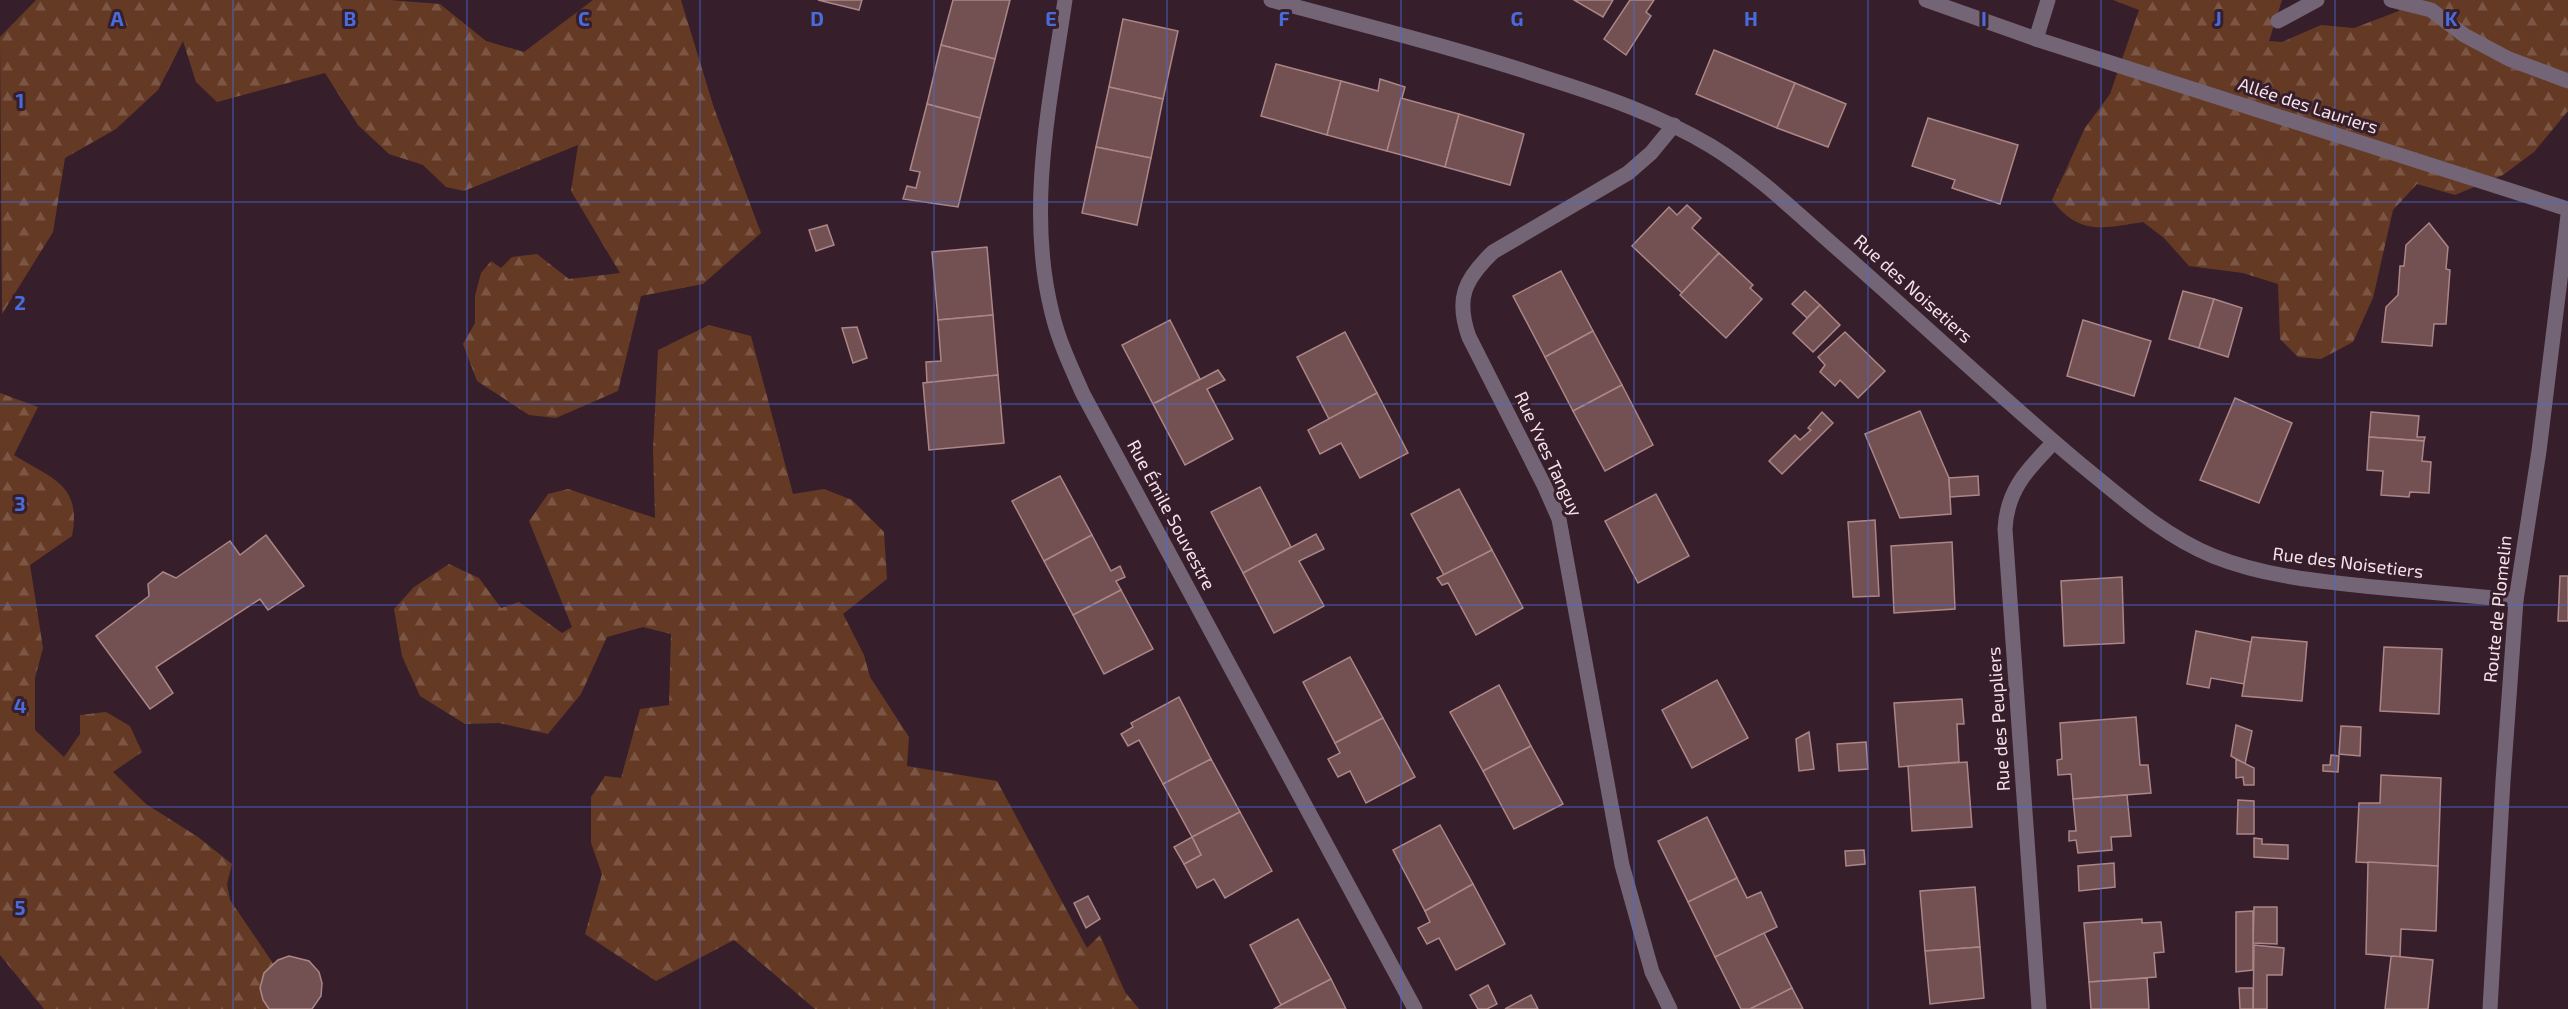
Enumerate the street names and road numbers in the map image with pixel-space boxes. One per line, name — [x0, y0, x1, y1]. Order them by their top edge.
street label: Allée des Lauriers — [2236, 72, 2381, 138]
street label: Rue des Noisetiers — [1850, 229, 1977, 347]
street label: Rue Yves Tanguy — [1510, 388, 1588, 520]
street label: Rue Émile Souvestre — [1123, 436, 1221, 593]
street label: Route de Plomelin — [2478, 534, 2516, 684]
street label: Rue des Noisetiers — [2271, 542, 2425, 582]
street label: Rue des Peupliers — [1982, 646, 2014, 792]

